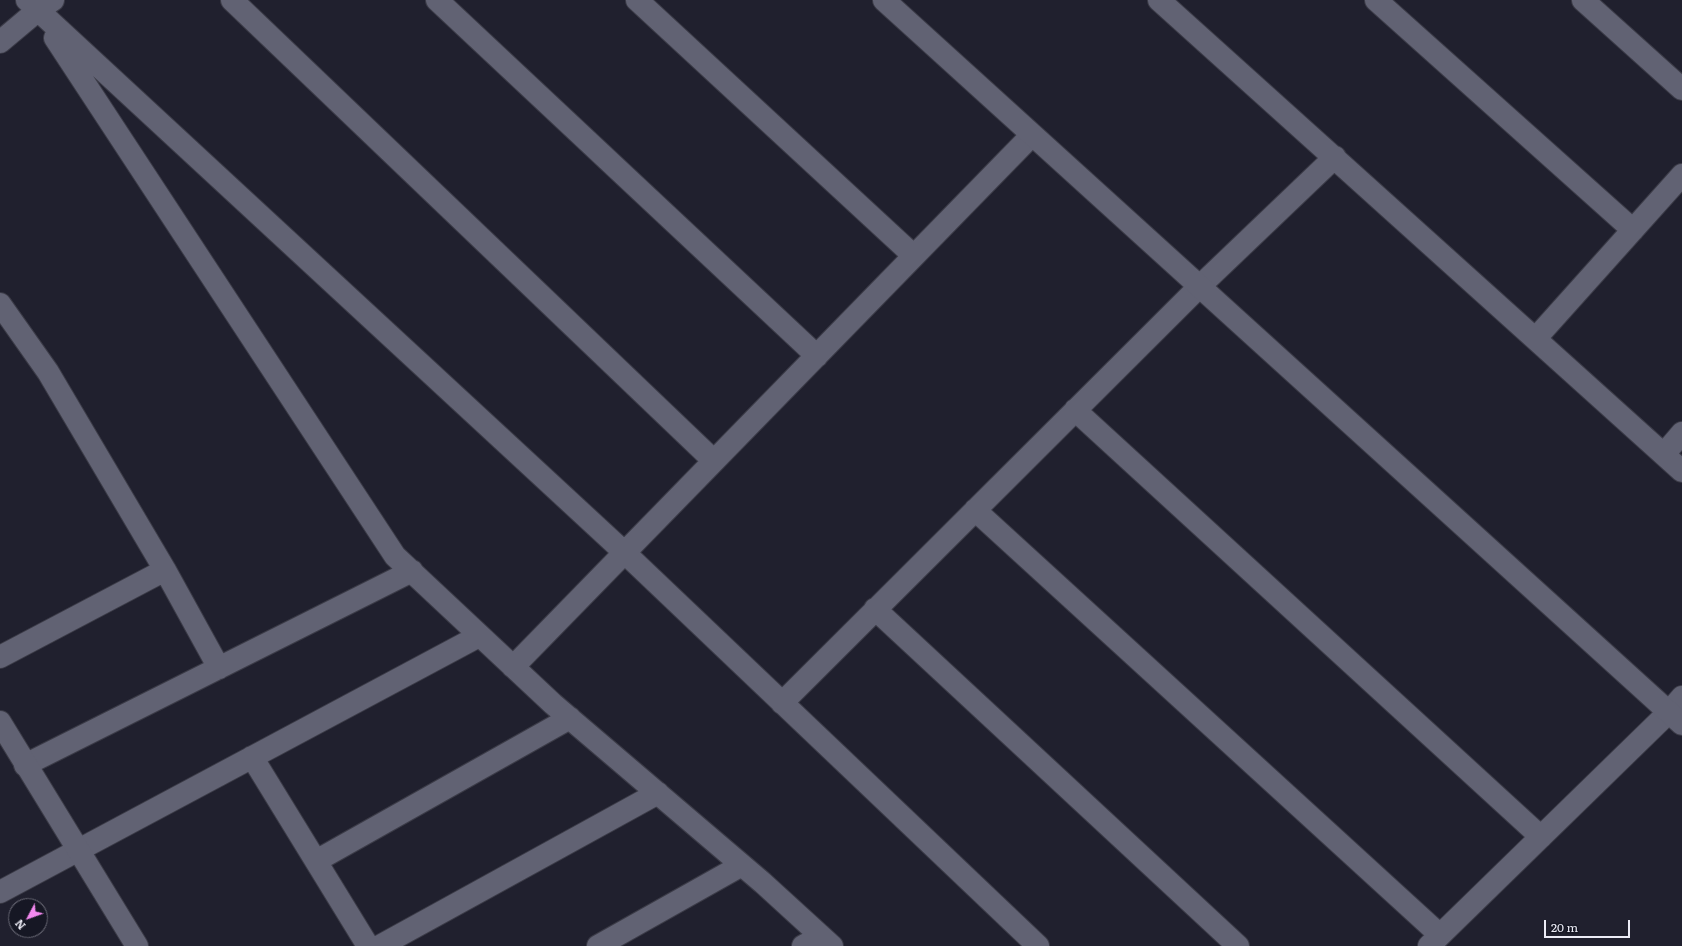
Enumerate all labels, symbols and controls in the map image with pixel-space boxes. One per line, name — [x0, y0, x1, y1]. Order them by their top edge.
north arrow — [8, 898, 48, 938]
scale bar — [1546, 912, 1632, 938]
text: N — [11, 916, 29, 934]
text: 20 m — [1551, 918, 1578, 936]

